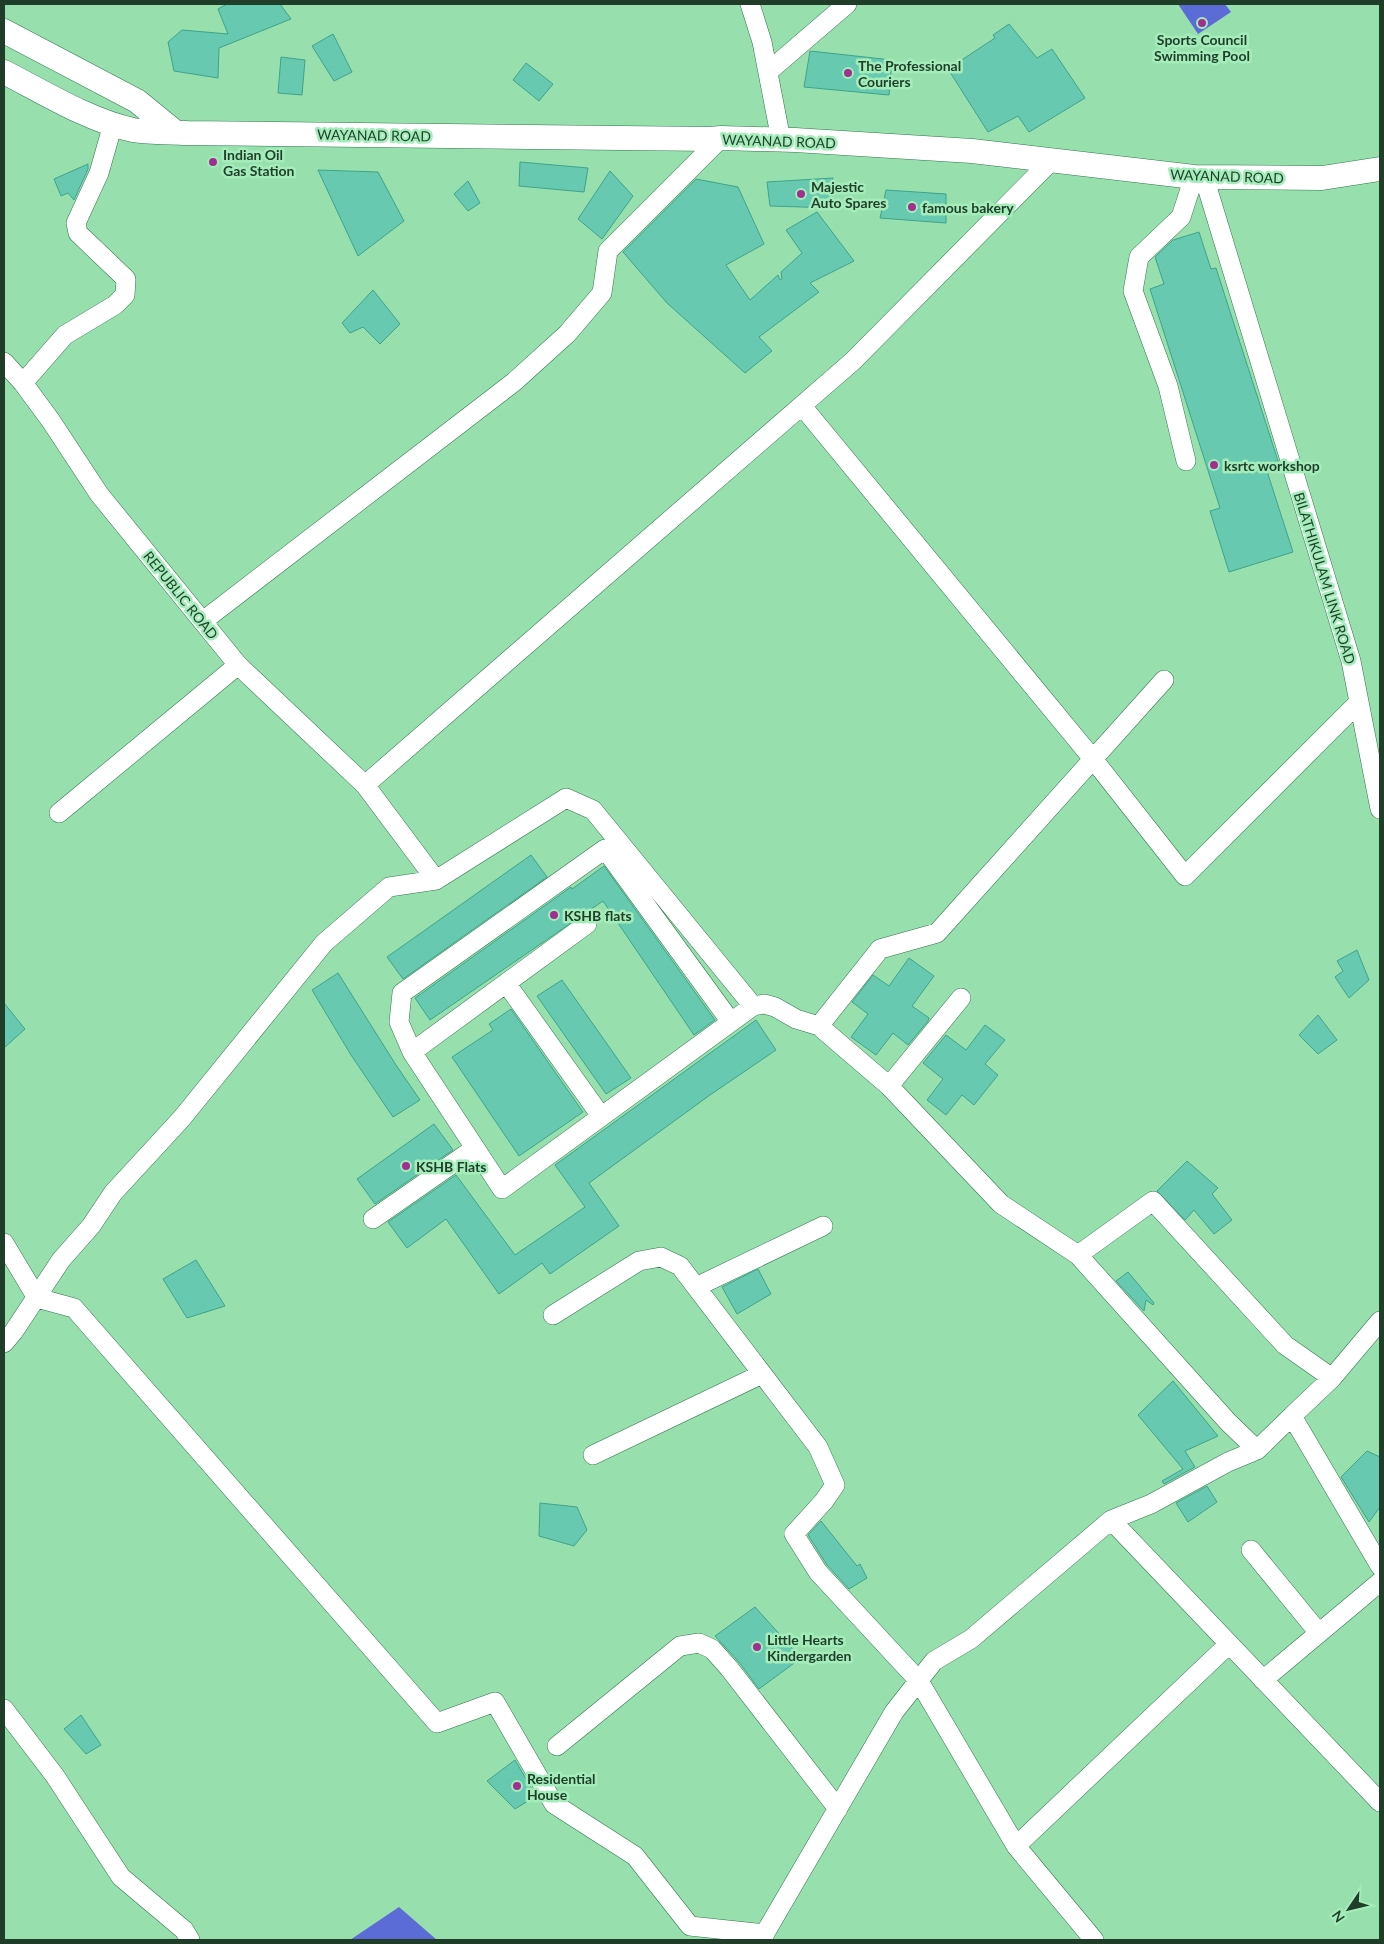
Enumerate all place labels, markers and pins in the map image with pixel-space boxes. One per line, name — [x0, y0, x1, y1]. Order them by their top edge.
marker: Sports Council Swimming Pool — [1196, 17, 1208, 29]
place label: Sports Council Swimming Pool — [1154, 31, 1250, 64]
place label: The Professional Couriers — [858, 57, 961, 90]
marker: The Professional Couriers — [842, 67, 854, 79]
place label: Indian Oil Gas Station — [223, 146, 294, 179]
marker: Indian Oil Gas Station — [207, 156, 219, 168]
place label: Majestic Auto Spares — [810, 178, 886, 211]
marker: Majestic Auto Spares — [795, 188, 807, 200]
place label: famous bakery — [922, 199, 1014, 216]
marker: famous bakery — [906, 201, 918, 213]
place label: ksrtc workshop — [1224, 457, 1320, 474]
marker: ksrtc workshop — [1208, 459, 1220, 471]
place label: KSHB flats — [564, 907, 632, 924]
marker: KSHB flats — [548, 909, 560, 921]
place label: KSHB Flats — [416, 1158, 486, 1175]
marker: KSHB Flats — [400, 1160, 412, 1172]
place label: Little Hearts Kindergarden — [767, 1631, 852, 1664]
marker: Little Hearts Kindergarden — [751, 1641, 763, 1653]
place label: Residential House — [527, 1770, 596, 1803]
marker: Residential House — [511, 1780, 523, 1792]

